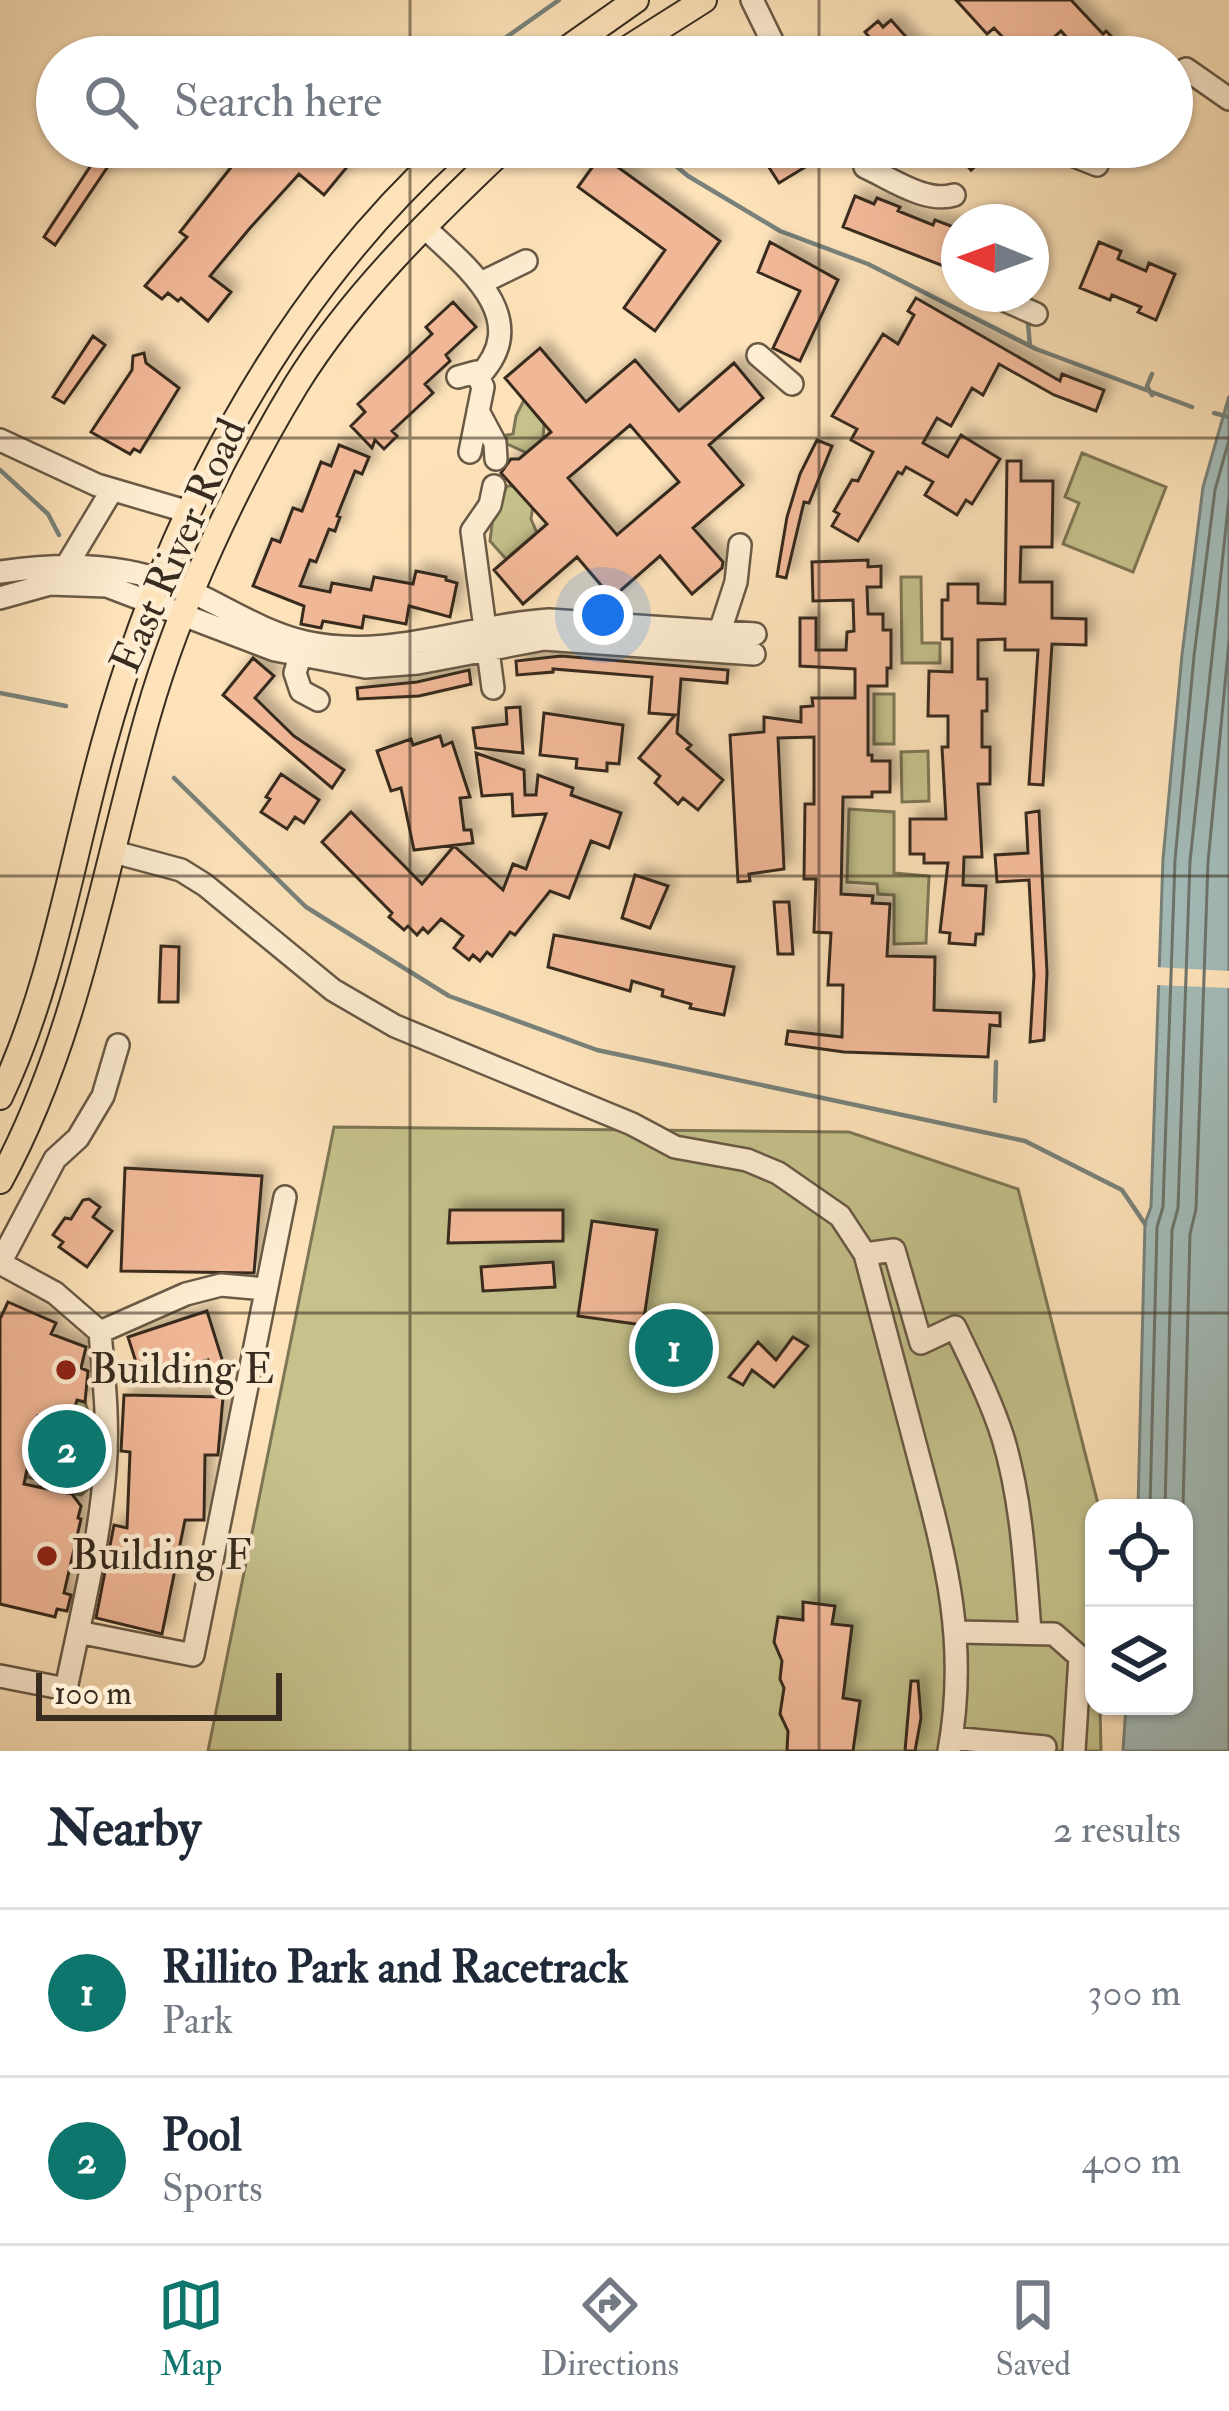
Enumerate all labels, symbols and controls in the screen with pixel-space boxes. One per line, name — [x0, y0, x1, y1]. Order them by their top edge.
search box — [36, 36, 1193, 168]
icon: search — [78, 69, 144, 135]
text: Search here — [174, 74, 382, 130]
north arrow — [941, 204, 1049, 312]
street label: East River Road — [100, 410, 258, 681]
your location — [573, 585, 633, 645]
pin: 1 — [635, 1303, 713, 1393]
place label: Building E — [90, 1344, 274, 1396]
marker: Building E — [53, 1357, 79, 1383]
pin: 2 — [28, 1404, 106, 1494]
map controls — [1085, 1499, 1193, 1715]
button: locate — [1085, 1499, 1193, 1607]
place label: Building F — [71, 1530, 251, 1582]
marker: Building F — [34, 1543, 60, 1569]
button: layers — [1085, 1607, 1193, 1715]
scale bar — [36, 1667, 282, 1720]
text: 100 m — [54, 1673, 132, 1714]
text: Nearby — [48, 1797, 201, 1861]
text: 2 results — [1053, 1805, 1181, 1854]
text: Rillito Park and Racetrack — [162, 1940, 628, 1996]
text: 1 — [80, 1968, 94, 2017]
text: 300 m — [1088, 1968, 1181, 2017]
text: Park — [162, 1996, 233, 2045]
text: Pool — [162, 2108, 242, 2164]
text: 2 — [77, 2136, 97, 2185]
text: 400 m — [1082, 2136, 1181, 2185]
text: Sports — [162, 2164, 263, 2213]
tab: Map — [158, 2272, 224, 2385]
tab: Directions — [541, 2272, 679, 2385]
tab: Saved — [995, 2272, 1071, 2385]

